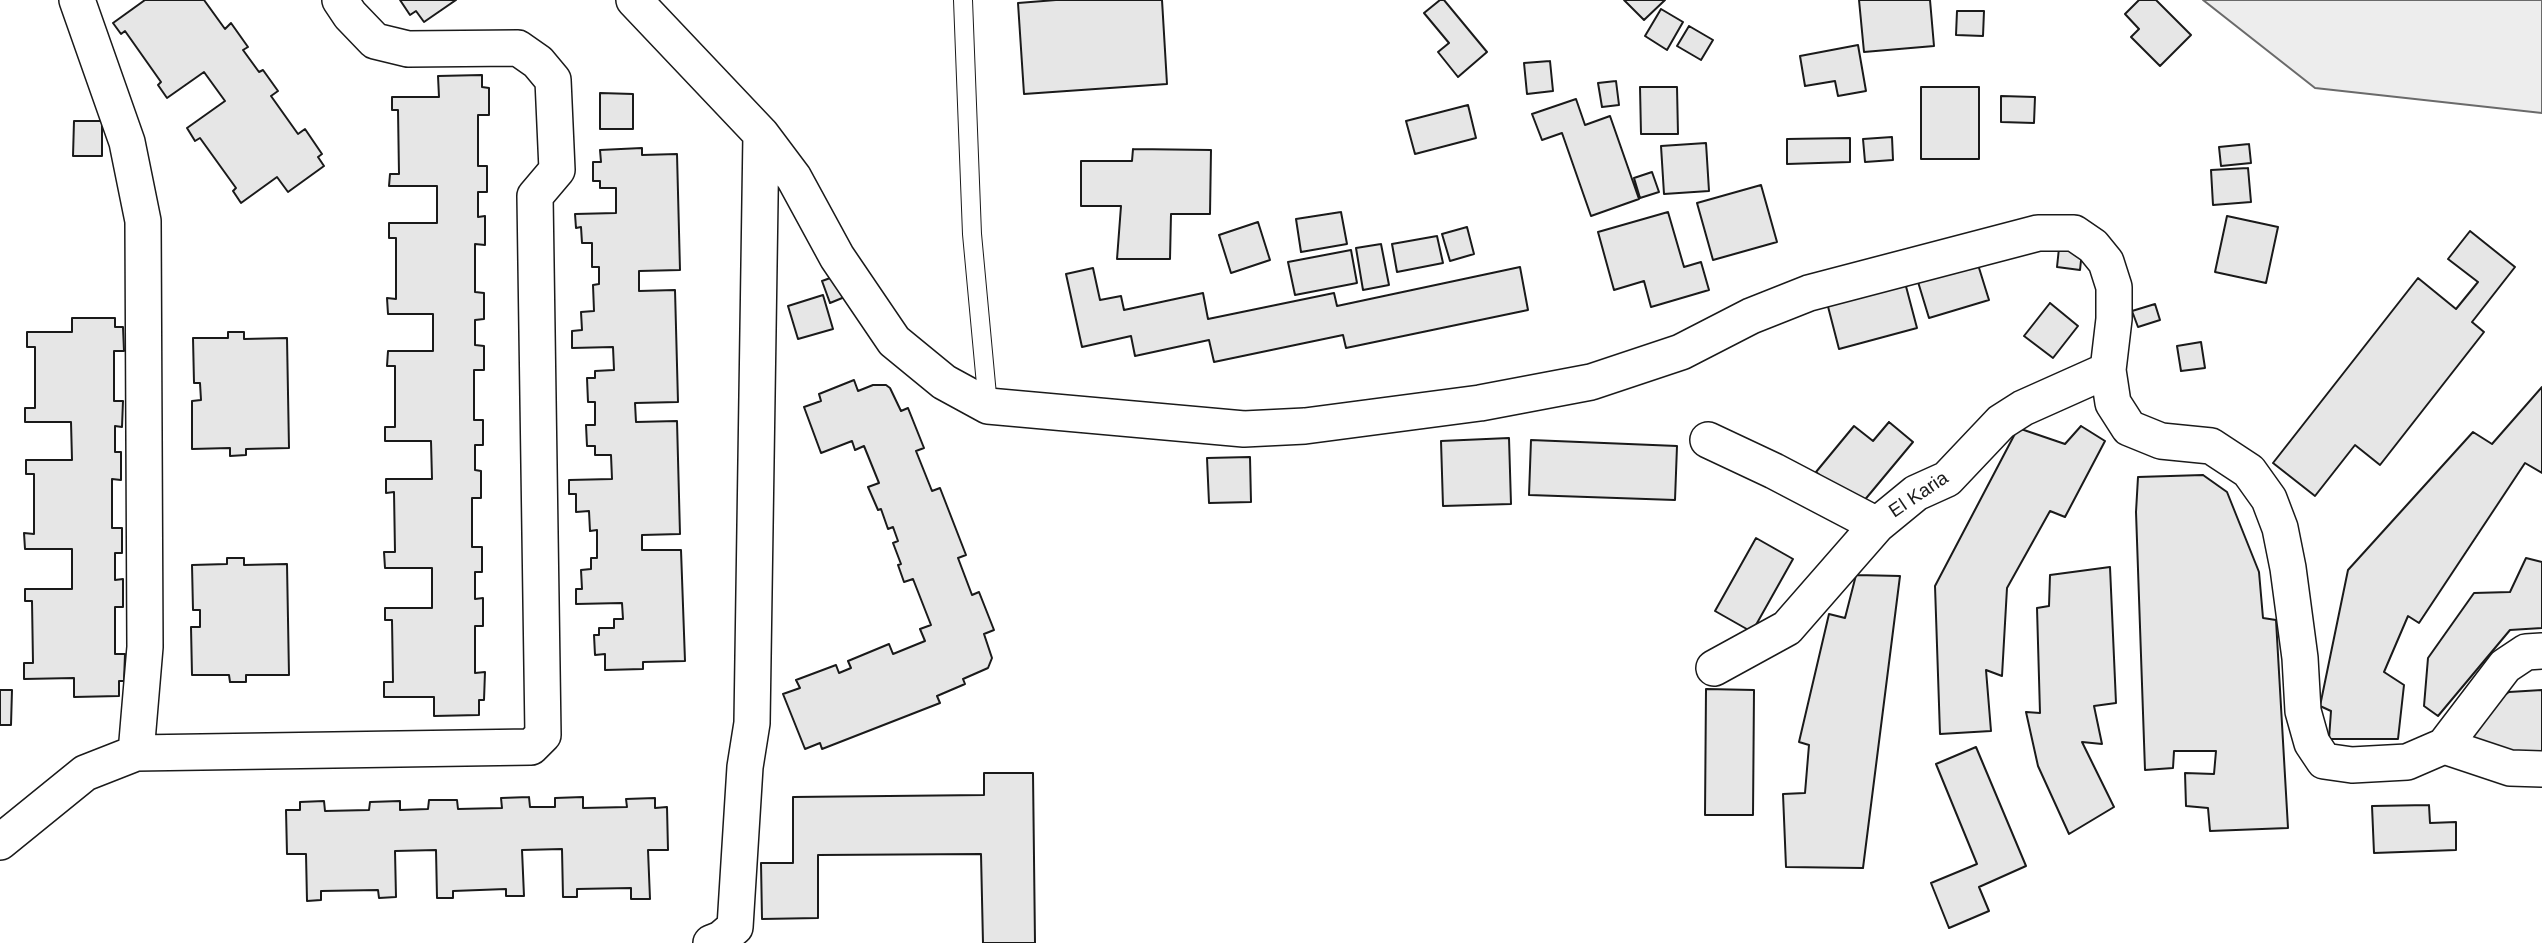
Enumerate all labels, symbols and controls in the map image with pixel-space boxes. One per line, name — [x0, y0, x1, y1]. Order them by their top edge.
street label: El Karia — [1885, 467, 1953, 523]

